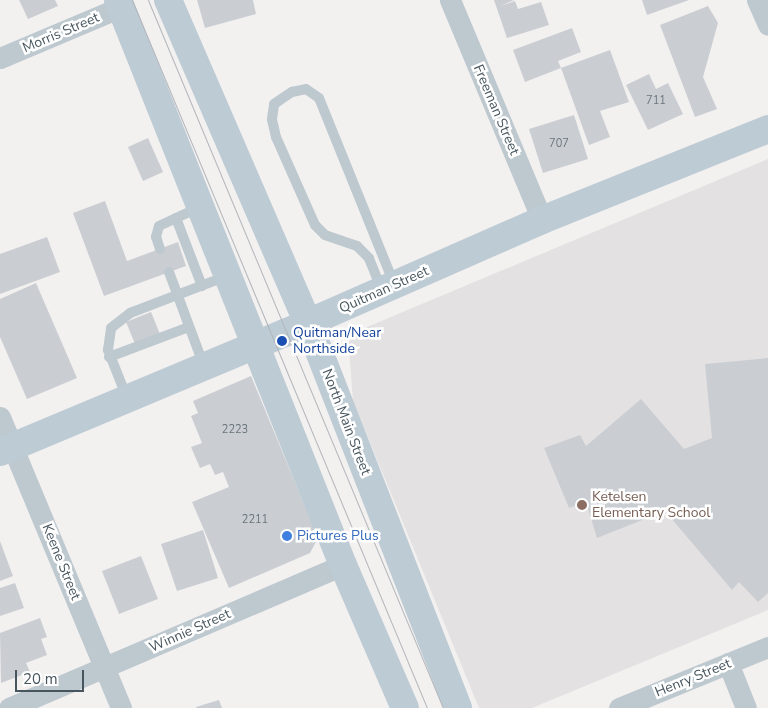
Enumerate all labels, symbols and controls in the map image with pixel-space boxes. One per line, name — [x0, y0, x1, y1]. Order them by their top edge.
street label: Morris Street — [20, 9, 102, 57]
street label: Freeman Street — [469, 62, 523, 158]
house number: 711 — [646, 94, 666, 108]
house number: 707 — [549, 137, 569, 151]
street label: Quitman Street — [337, 263, 431, 317]
place label: Quitman/Near Northside — [293, 325, 381, 358]
marker: Quitman/Near Northside — [275, 334, 289, 348]
street label: North Main Street — [318, 367, 374, 477]
house number: 2223 — [222, 423, 248, 437]
place label: Ketelsen Elementary School — [592, 489, 710, 522]
marker: Ketelsen Elementary School — [576, 499, 588, 511]
house number: 2211 — [242, 513, 268, 527]
street label: Keene Street — [38, 521, 84, 603]
place label: Pictures Plus — [297, 528, 379, 544]
marker: Pictures Plus — [281, 530, 293, 542]
street label: Winnie Street — [147, 606, 233, 656]
street label: Henry Street — [653, 655, 733, 701]
scale bar — [18, 660, 86, 692]
text: 20 m — [23, 669, 58, 689]

